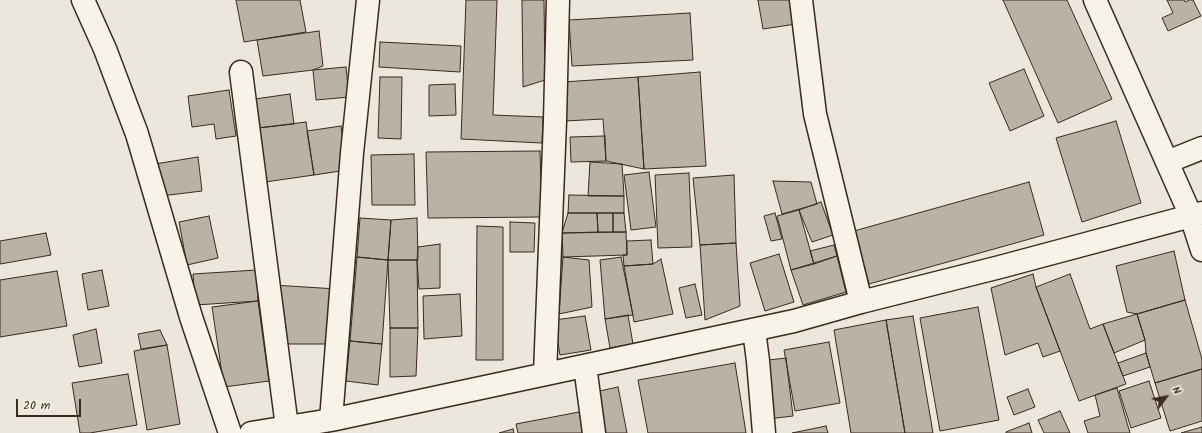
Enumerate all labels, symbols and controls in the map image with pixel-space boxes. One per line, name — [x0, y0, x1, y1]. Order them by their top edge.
north arrow — [1146, 377, 1186, 417]
text: N — [1167, 383, 1186, 398]
scale bar — [18, 391, 83, 417]
text: 20 m — [23, 396, 50, 415]

